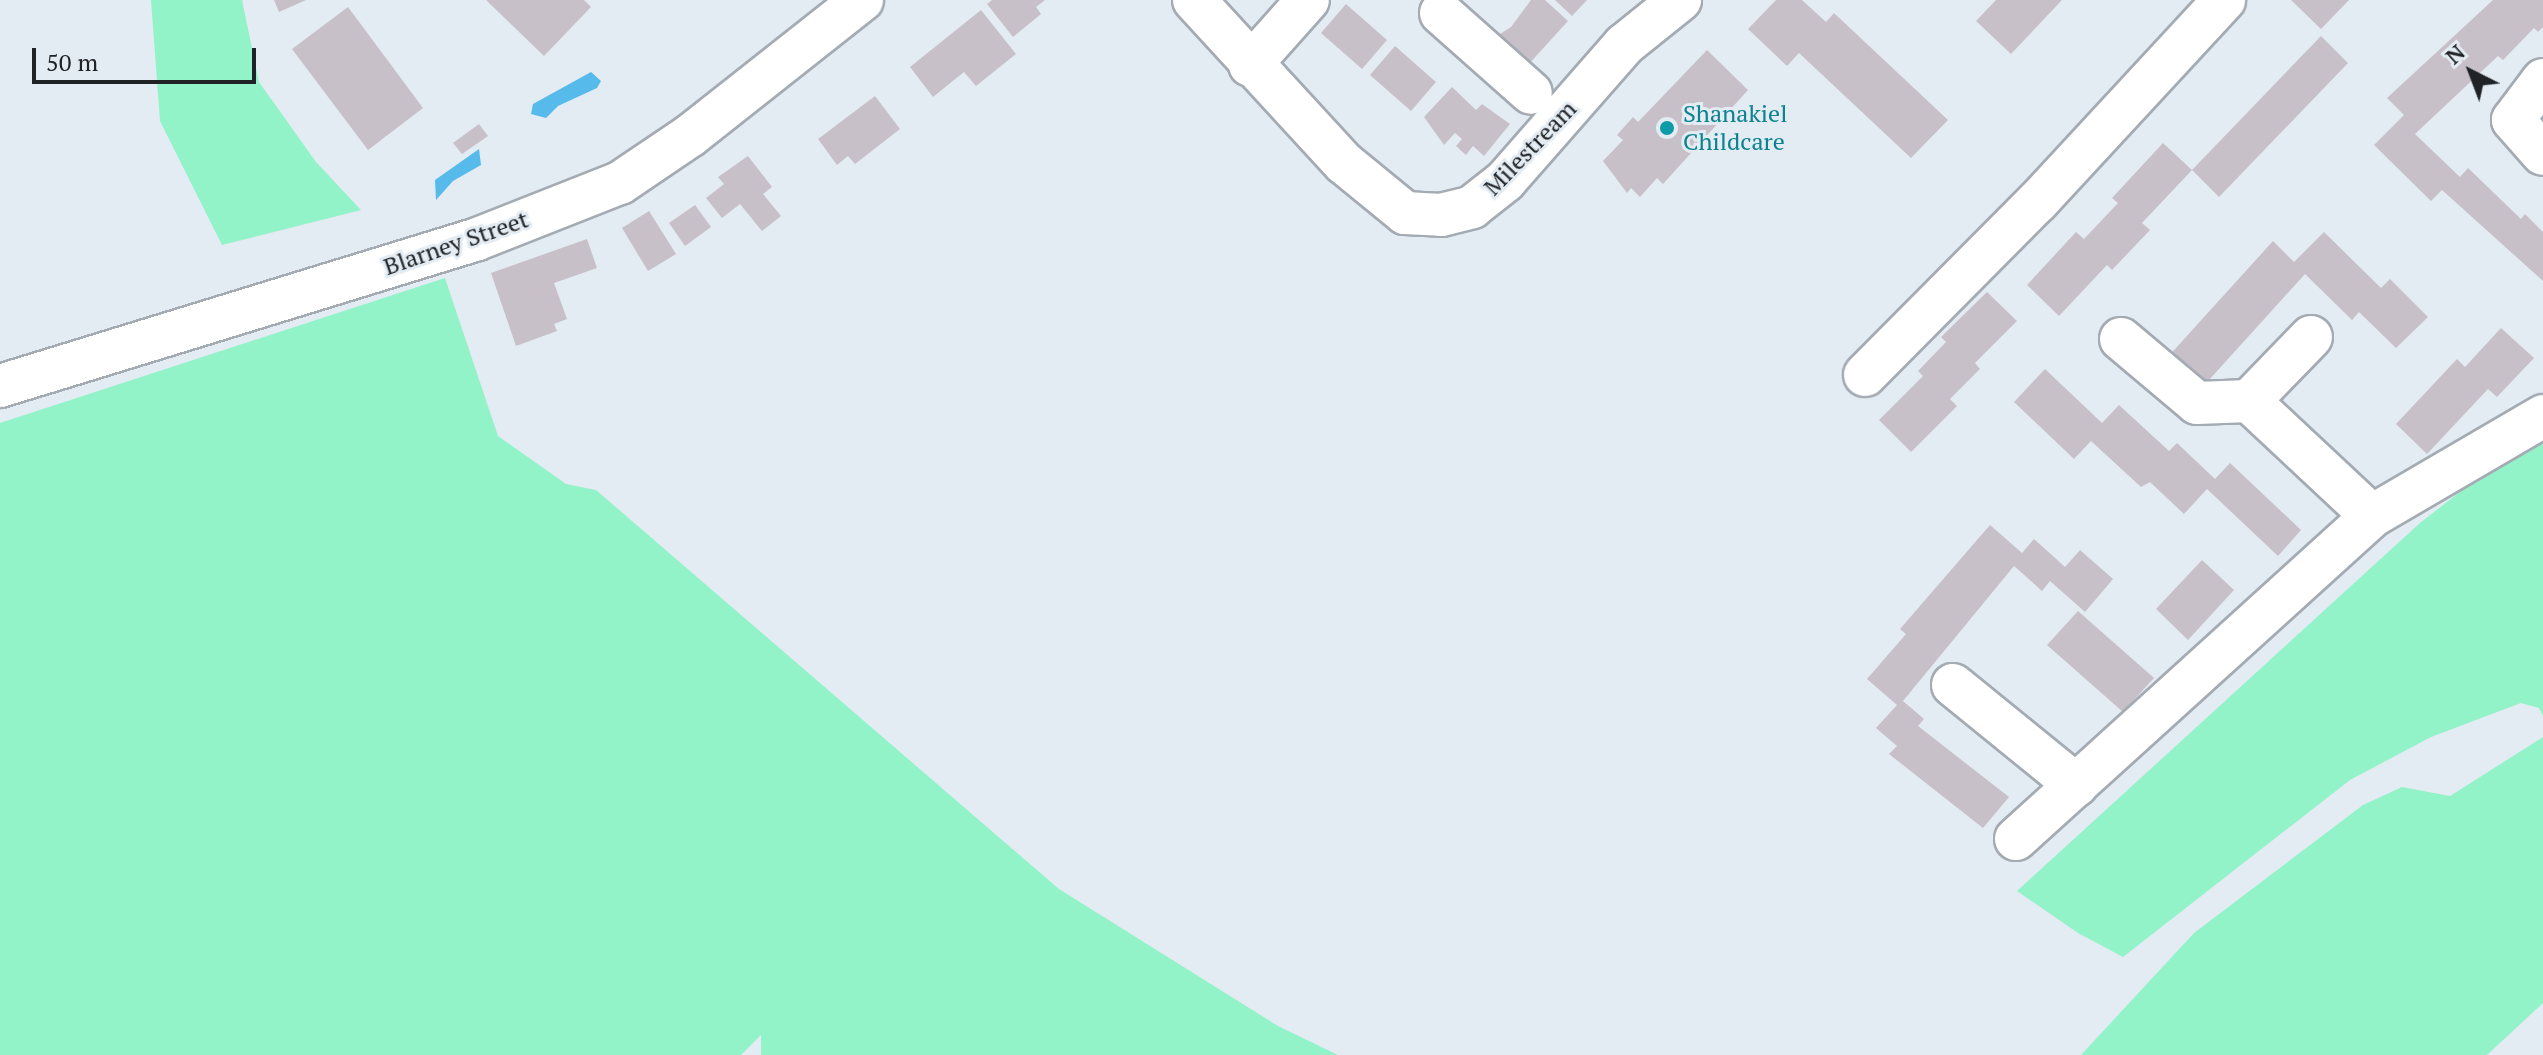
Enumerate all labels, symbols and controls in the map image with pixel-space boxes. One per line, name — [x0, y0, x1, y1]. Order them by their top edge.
scale bar — [36, 32, 260, 82]
north arrow — [2431, 32, 2511, 112]
text: N — [2439, 37, 2471, 70]
text: 50 m — [46, 46, 98, 78]
street label: Milestream — [1478, 95, 1582, 201]
place label: Shanakiel Childcare — [1683, 100, 1787, 156]
marker: Shanakiel Childcare — [1658, 119, 1676, 137]
street label: Blarney Street — [380, 205, 532, 281]

